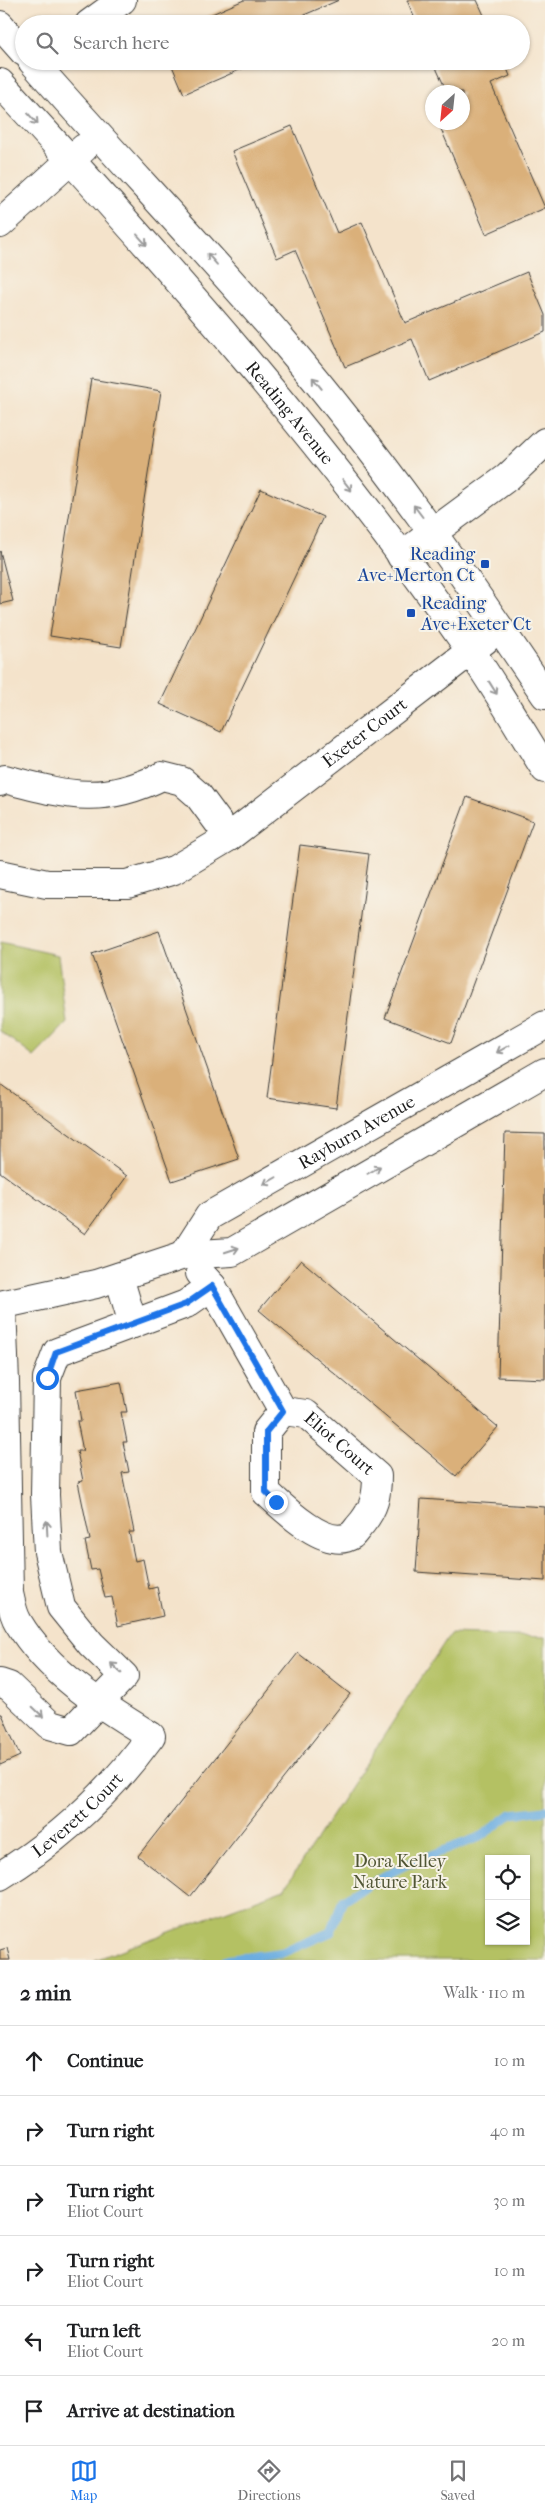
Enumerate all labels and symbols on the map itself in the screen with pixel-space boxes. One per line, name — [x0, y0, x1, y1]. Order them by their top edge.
north arrow — [425, 85, 470, 130]
one-way arrow — [27, 113, 39, 126]
one-way arrow — [136, 233, 147, 246]
one-way arrow — [206, 253, 218, 266]
street label: Reading Avenue — [241, 357, 338, 469]
one-way arrow — [311, 377, 322, 390]
one-way arrow — [342, 478, 352, 492]
one-way arrow — [413, 504, 423, 518]
place label: Reading Ave+Merton Ct — [357, 544, 476, 586]
marker: Reading Ave+Merton Ct — [479, 558, 491, 570]
place label: Reading Ave+Exeter Ct — [420, 593, 532, 635]
marker: Reading Ave+Exeter Ct — [405, 607, 417, 619]
one-way arrow — [489, 680, 499, 694]
street label: Exeter Court — [318, 694, 412, 772]
one-way arrow — [495, 1044, 510, 1054]
street label: Rayburn Avenue — [295, 1091, 419, 1174]
one-way arrow — [366, 1165, 380, 1175]
one-way arrow — [263, 1177, 278, 1186]
one-way arrow — [224, 1244, 240, 1254]
route start — [36, 1367, 59, 1390]
street label: Eliot Court — [300, 1407, 379, 1480]
route end — [265, 1491, 288, 1514]
one-way arrow — [42, 1521, 51, 1537]
one-way arrow — [109, 1662, 122, 1674]
one-way arrow — [31, 1706, 43, 1718]
street label: Leverett Court — [28, 1768, 128, 1862]
park label: Dora Kelley Nature Park — [353, 1851, 448, 1893]

